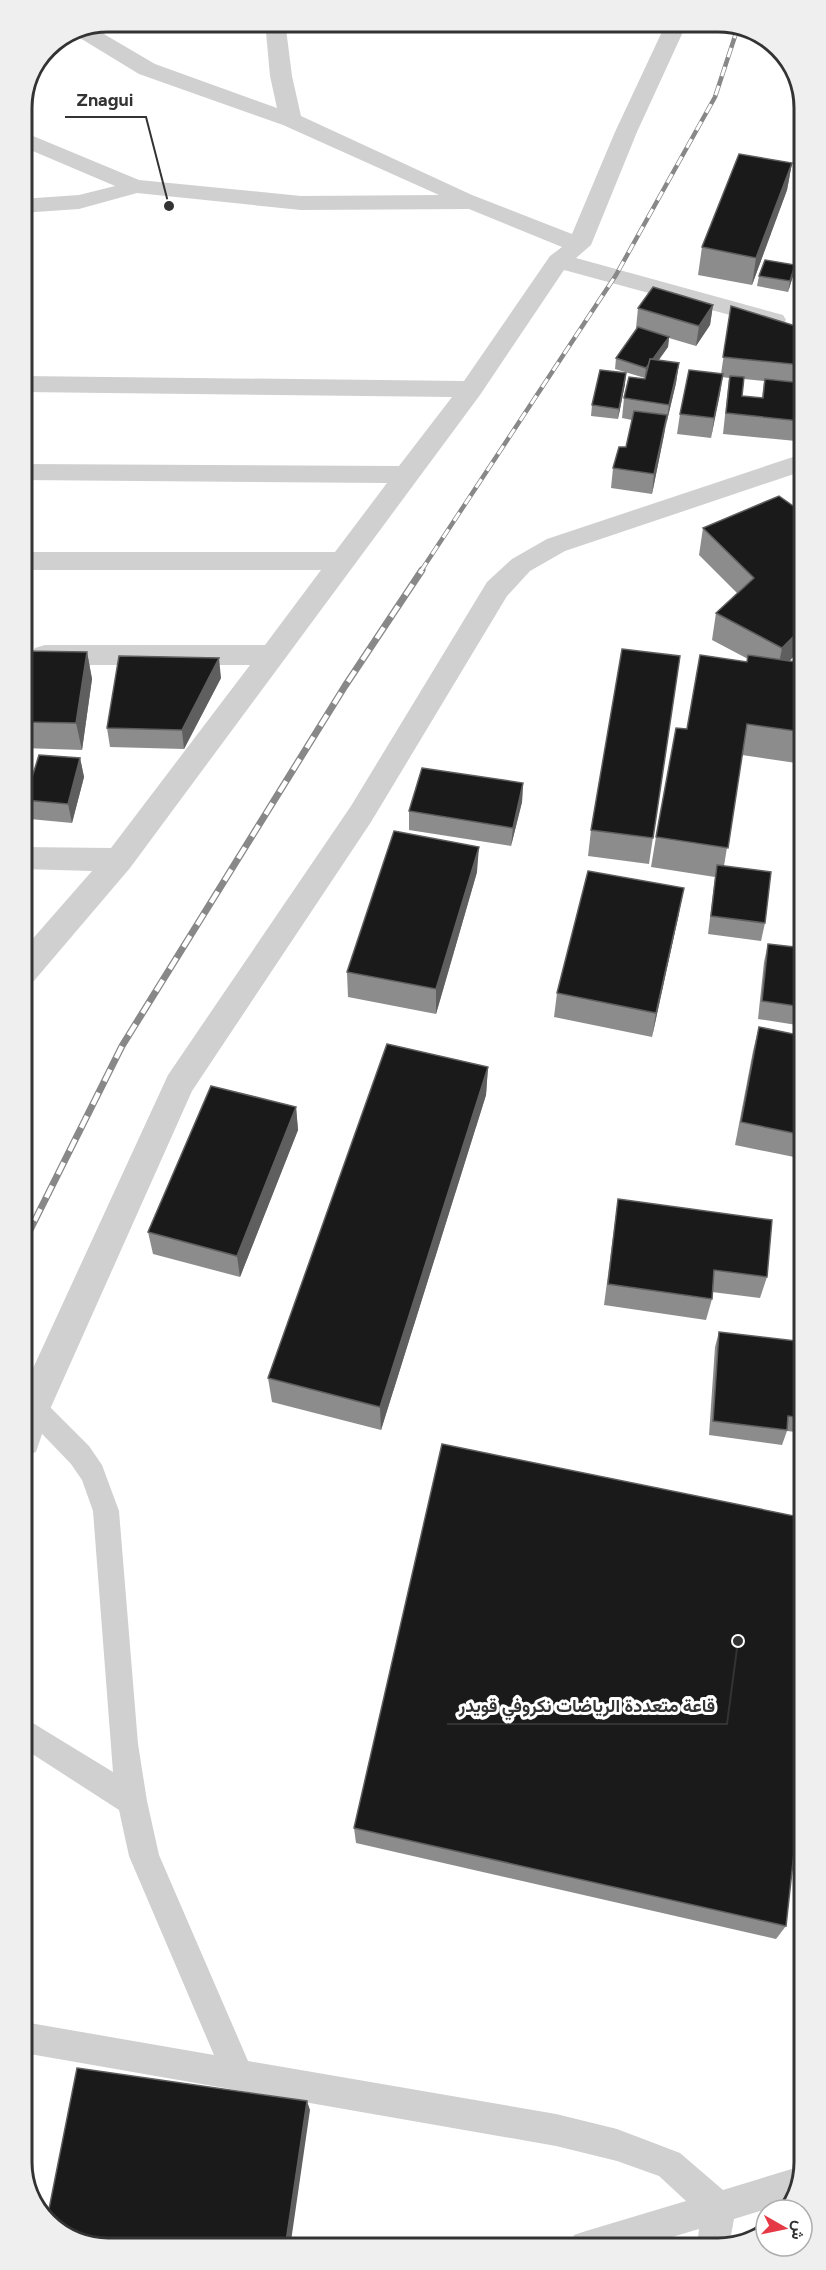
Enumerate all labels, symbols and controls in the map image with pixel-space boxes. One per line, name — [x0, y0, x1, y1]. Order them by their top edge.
callout: Znagui — [65, 81, 146, 117]
text: Znagui — [77, 89, 133, 111]
callout: قاعة متعددة الرياضات نكروفي قويدر — [447, 1688, 727, 1724]
text: قاعة متعددة الرياضات نكروفي قويدر — [458, 1695, 715, 1721]
north arrow — [754, 2198, 814, 2258]
text: ش — [787, 2219, 809, 2241]

